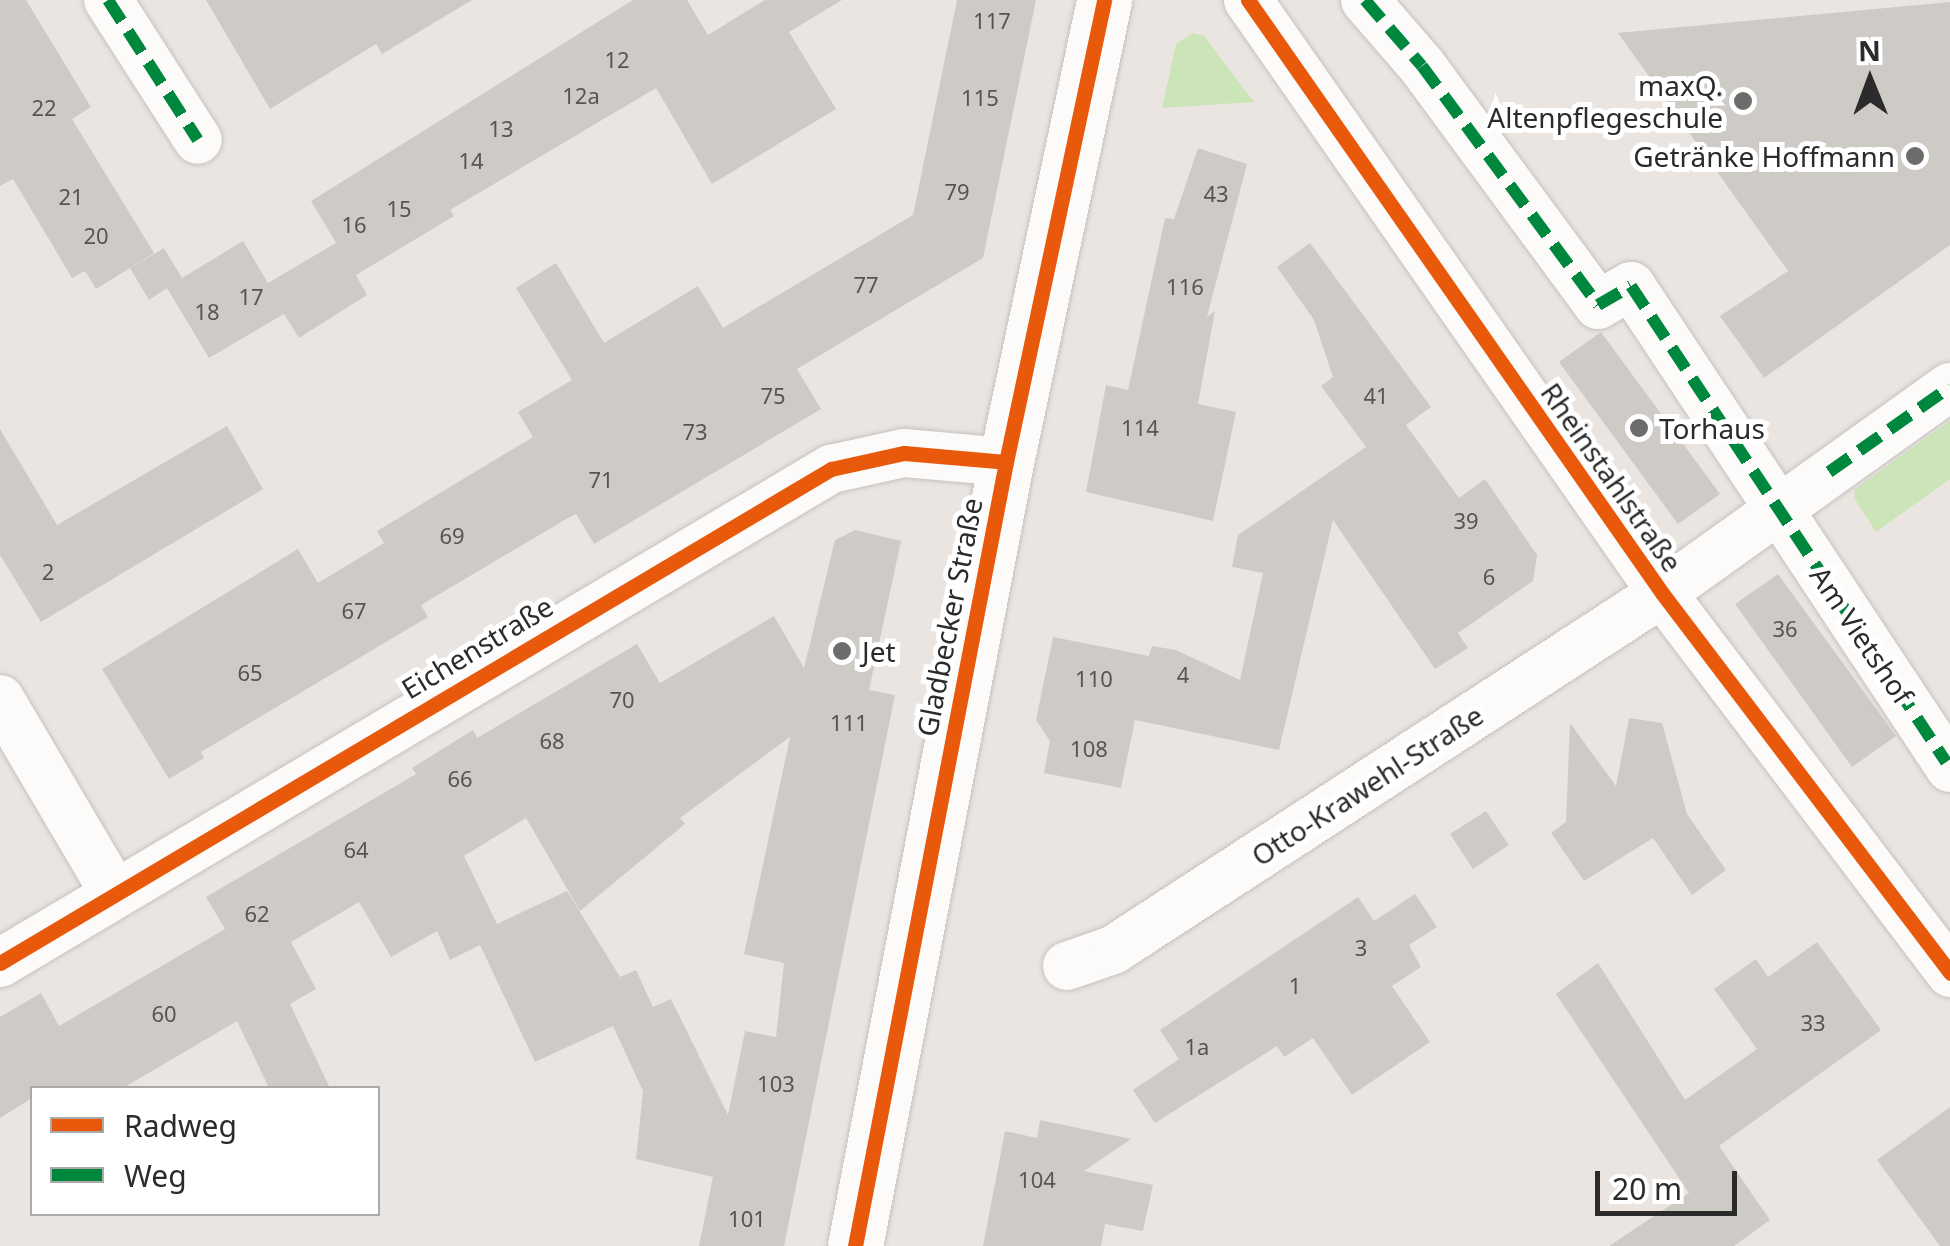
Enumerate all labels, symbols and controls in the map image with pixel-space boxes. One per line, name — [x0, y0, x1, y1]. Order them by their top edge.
house number: 117 — [973, 8, 1011, 34]
north arrow — [1820, 30, 1920, 130]
text: N — [1858, 31, 1881, 69]
house number: 12 — [604, 47, 630, 73]
place label: maxQ. Altenpflegeschule — [1487, 68, 1723, 134]
house number: 12a — [562, 83, 600, 109]
house number: 115 — [961, 85, 999, 111]
marker: maxQ. Altenpflegeschule — [1732, 90, 1754, 112]
house number: 22 — [31, 95, 57, 121]
house number: 13 — [488, 116, 514, 142]
place label: Getränke Hoffmann — [1633, 139, 1895, 173]
marker: Getränke Hoffmann — [1904, 145, 1926, 167]
house number: 14 — [458, 148, 484, 174]
house number: 79 — [944, 179, 970, 205]
house number: 43 — [1203, 181, 1229, 207]
house number: 21 — [58, 184, 84, 210]
house number: 15 — [386, 196, 412, 222]
house number: 16 — [341, 212, 367, 238]
house number: 20 — [83, 223, 109, 249]
house number: 77 — [853, 272, 879, 298]
house number: 116 — [1166, 274, 1204, 300]
house number: 17 — [238, 284, 264, 310]
house number: 18 — [194, 299, 220, 325]
street label: Rheinstahlstraße — [1534, 376, 1690, 578]
house number: 75 — [760, 383, 786, 409]
house number: 41 — [1363, 383, 1389, 409]
place label: Torhaus — [1659, 411, 1765, 445]
house number: 114 — [1121, 415, 1159, 441]
marker: Torhaus — [1628, 417, 1650, 439]
house number: 73 — [682, 419, 708, 445]
house number: 71 — [588, 467, 614, 493]
street label: Gladbecker Straße — [909, 495, 989, 739]
house number: 39 — [1453, 508, 1479, 534]
house number: 69 — [439, 523, 465, 549]
house number: 2 — [42, 559, 54, 585]
street label: Am Vietshof — [1804, 560, 1920, 710]
house number: 6 — [1483, 564, 1495, 590]
street label: Eichenstraße — [395, 589, 559, 705]
house number: 67 — [341, 598, 367, 624]
house number: 36 — [1772, 616, 1798, 642]
place label: Jet — [862, 634, 896, 668]
marker: Jet — [831, 640, 853, 662]
house number: 65 — [237, 660, 263, 686]
house number: 4 — [1177, 662, 1189, 688]
house number: 110 — [1075, 666, 1113, 692]
house number: 70 — [609, 687, 635, 713]
street label: Otto-Krawehl-Straße — [1245, 698, 1489, 872]
house number: 111 — [830, 710, 868, 736]
house number: 68 — [539, 728, 565, 754]
house number: 108 — [1070, 736, 1108, 762]
house number: 66 — [447, 766, 473, 792]
house number: 64 — [343, 837, 369, 863]
house number: 62 — [244, 901, 270, 927]
house number: 3 — [1355, 935, 1367, 961]
house number: 1 — [1289, 973, 1301, 999]
house number: 60 — [151, 1001, 177, 1027]
house number: 33 — [1800, 1010, 1826, 1036]
house number: 1a — [1185, 1034, 1209, 1060]
house number: 103 — [757, 1071, 795, 1097]
legend — [30, 1086, 380, 1216]
text: Radweg — [124, 1105, 237, 1146]
scale bar — [1600, 1151, 1742, 1213]
text: Weg — [124, 1155, 187, 1196]
house number: 104 — [1018, 1167, 1056, 1193]
text: 20 m — [1612, 1168, 1682, 1209]
house number: 101 — [728, 1206, 766, 1232]

